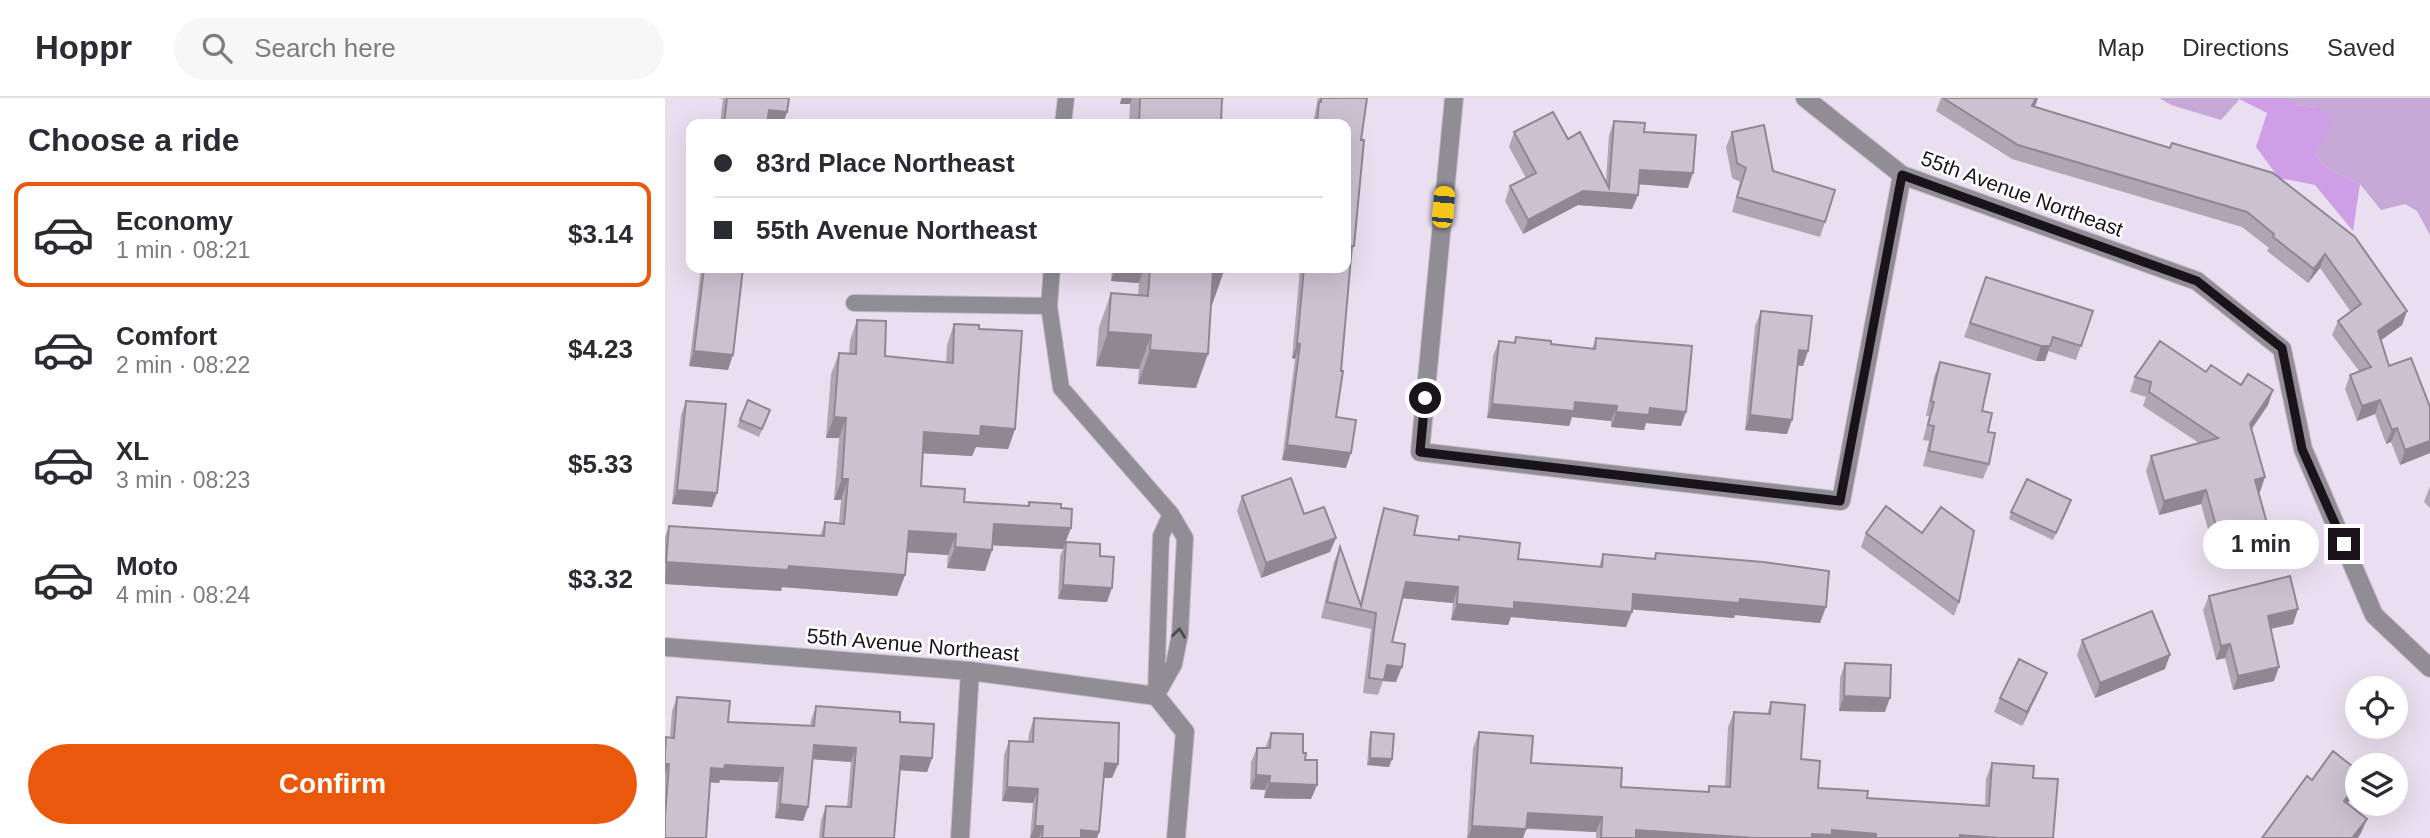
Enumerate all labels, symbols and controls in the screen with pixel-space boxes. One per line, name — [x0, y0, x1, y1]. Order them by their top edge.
search box — [174, 17, 664, 80]
text: Hoppr — [35, 29, 132, 66]
icon: search — [198, 29, 236, 67]
text: Search here — [254, 33, 396, 63]
text: Map — [2098, 34, 2144, 61]
text: Directions — [2182, 34, 2289, 61]
text: Saved — [2327, 34, 2395, 61]
text: Choose a ride — [28, 122, 240, 158]
street label: 55th Avenue Northeast — [1918, 146, 2126, 241]
text: 83rd Place Northeast — [756, 148, 1015, 178]
car — [1431, 185, 1456, 229]
icon: car — [32, 203, 95, 266]
text: Economy — [116, 206, 233, 236]
text: 55th Avenue Northeast — [756, 215, 1037, 245]
text: $3.14 — [568, 219, 633, 249]
text: 1 min · 08:21 — [116, 237, 250, 263]
icon: car — [32, 318, 95, 381]
text: Comfort — [116, 321, 217, 351]
text: $4.23 — [568, 334, 633, 364]
text: 2 min · 08:22 — [116, 352, 250, 378]
route start — [1409, 382, 1441, 414]
icon: car — [32, 433, 95, 496]
text: XL — [116, 436, 149, 466]
text: $5.33 — [568, 449, 633, 479]
text: 3 min · 08:23 — [116, 467, 250, 493]
callout: 1 min — [2204, 520, 2319, 569]
route end — [2328, 528, 2360, 560]
text: 1 min — [2231, 531, 2291, 557]
icon: car — [32, 548, 95, 611]
text: Moto — [116, 551, 178, 581]
text: $3.32 — [568, 564, 633, 594]
text: 4 min · 08:24 — [116, 582, 250, 608]
street label: 55th Avenue Northeast — [806, 624, 1020, 665]
one-way arrow — [1171, 627, 1186, 639]
map controls — [2345, 676, 2408, 816]
button: locate — [2345, 676, 2408, 739]
button: Confirm — [28, 744, 637, 824]
button: layers — [2345, 753, 2408, 816]

